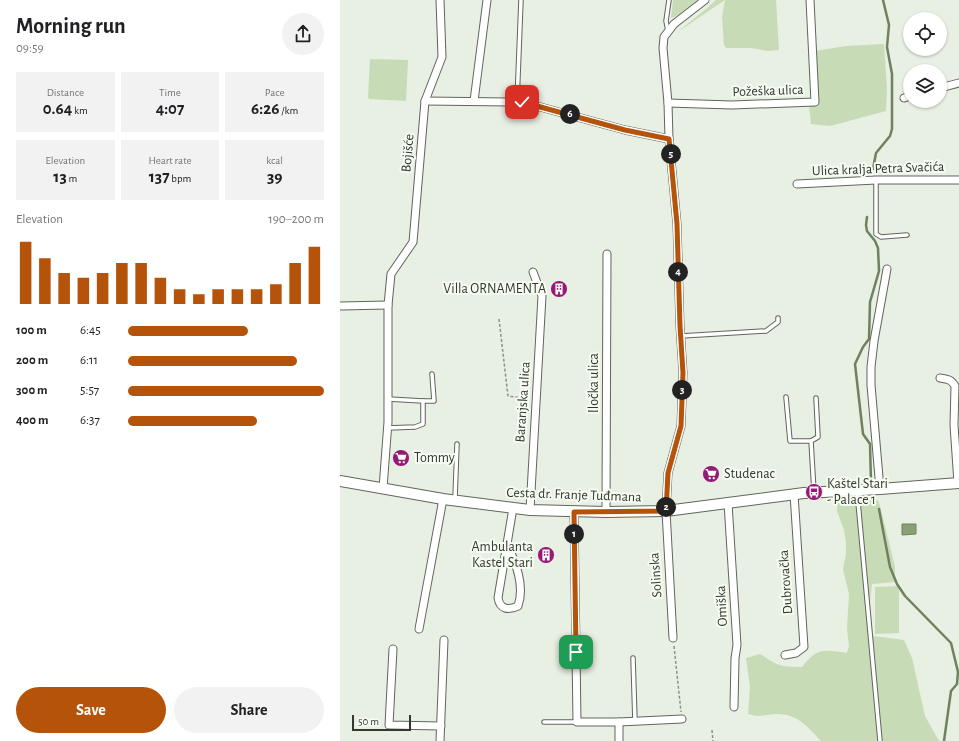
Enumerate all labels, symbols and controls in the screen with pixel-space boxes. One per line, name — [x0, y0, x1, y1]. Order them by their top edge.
map controls — [903, 12, 947, 108]
button: locate — [903, 12, 947, 56]
button: share — [282, 13, 324, 55]
text: Morning run — [16, 15, 126, 37]
text: 09:59 — [16, 42, 44, 55]
button: layers — [903, 64, 947, 108]
street label: Požeška ulica — [732, 83, 804, 99]
pin — [505, 85, 539, 119]
text: Distance — [47, 87, 84, 98]
text: Time — [159, 87, 181, 98]
text: Pace — [265, 87, 285, 98]
icon: check — [511, 91, 533, 113]
text: 0.64 — [43, 100, 72, 117]
text: 4:07 — [156, 100, 184, 117]
text: 6:26 — [251, 100, 279, 117]
pin: 6 — [560, 104, 580, 124]
text: km — [72, 105, 88, 116]
text: /km — [279, 105, 298, 116]
text: 6 — [567, 108, 573, 119]
street label: Bojišće — [399, 133, 417, 173]
pin: 5 — [661, 144, 681, 164]
text: 5 — [669, 148, 673, 159]
text: Elevation — [45, 155, 85, 166]
text: Heart rate — [148, 155, 192, 166]
text: kcal — [266, 155, 283, 166]
street label: Ulica kralja Petra Svačića — [812, 160, 945, 178]
text: 13 — [53, 168, 67, 185]
text: 137 — [149, 168, 170, 185]
text: 39 — [267, 168, 282, 185]
text: m — [67, 173, 77, 184]
text: bpm — [170, 173, 191, 184]
text: Elevation — [16, 213, 63, 226]
text: 190–200 m — [268, 213, 324, 226]
pin: 4 — [668, 262, 688, 282]
text: 4 — [675, 266, 681, 277]
building icon: Villa ORNAMENTA — [549, 279, 569, 299]
place label: Villa ORNAMENTA — [443, 282, 546, 296]
text: 100 m — [16, 324, 47, 337]
text: 6:45 — [80, 324, 101, 337]
street label: Iločka ulica — [587, 352, 601, 413]
text: 200 m — [16, 354, 48, 367]
text: 6:11 — [80, 354, 98, 367]
street label: Baranjska ulica — [513, 360, 533, 443]
pin: 3 — [672, 380, 692, 400]
text: 300 m — [16, 384, 48, 397]
text: 5:57 — [80, 384, 99, 397]
text: 3 — [680, 384, 684, 395]
text: 400 m — [16, 414, 49, 427]
text: 6:37 — [80, 414, 100, 427]
supermarket icon: Tommy — [391, 448, 411, 468]
place label: Tommy — [414, 451, 455, 465]
supermarket icon: Studenac — [701, 464, 721, 484]
place label: Studenac — [724, 467, 776, 481]
place label: Kaštel Stari - Palace 1 — [827, 477, 888, 507]
bus stop icon: Kaštel Stari - Palace 1 — [804, 482, 824, 502]
street label: Cesta dr. Franje Tuđmana — [506, 486, 642, 504]
pin: 2 — [656, 497, 676, 517]
text: 2 — [663, 501, 669, 512]
pin: 1 — [564, 524, 584, 544]
text: 1 — [572, 528, 576, 539]
place label: Ambulanta Kastel Stari — [472, 540, 534, 570]
building icon: Ambulanta Kastel Stari — [536, 545, 556, 565]
street label: Dubrovačka — [777, 549, 795, 615]
street label: Solinska — [647, 552, 665, 598]
street label: Omiška — [714, 585, 730, 627]
pin — [559, 635, 593, 669]
icon: arrive — [565, 641, 587, 663]
button: Save — [16, 687, 166, 733]
button: Share — [174, 687, 324, 733]
scale bar — [352, 713, 411, 732]
text: 50 m — [358, 716, 379, 727]

